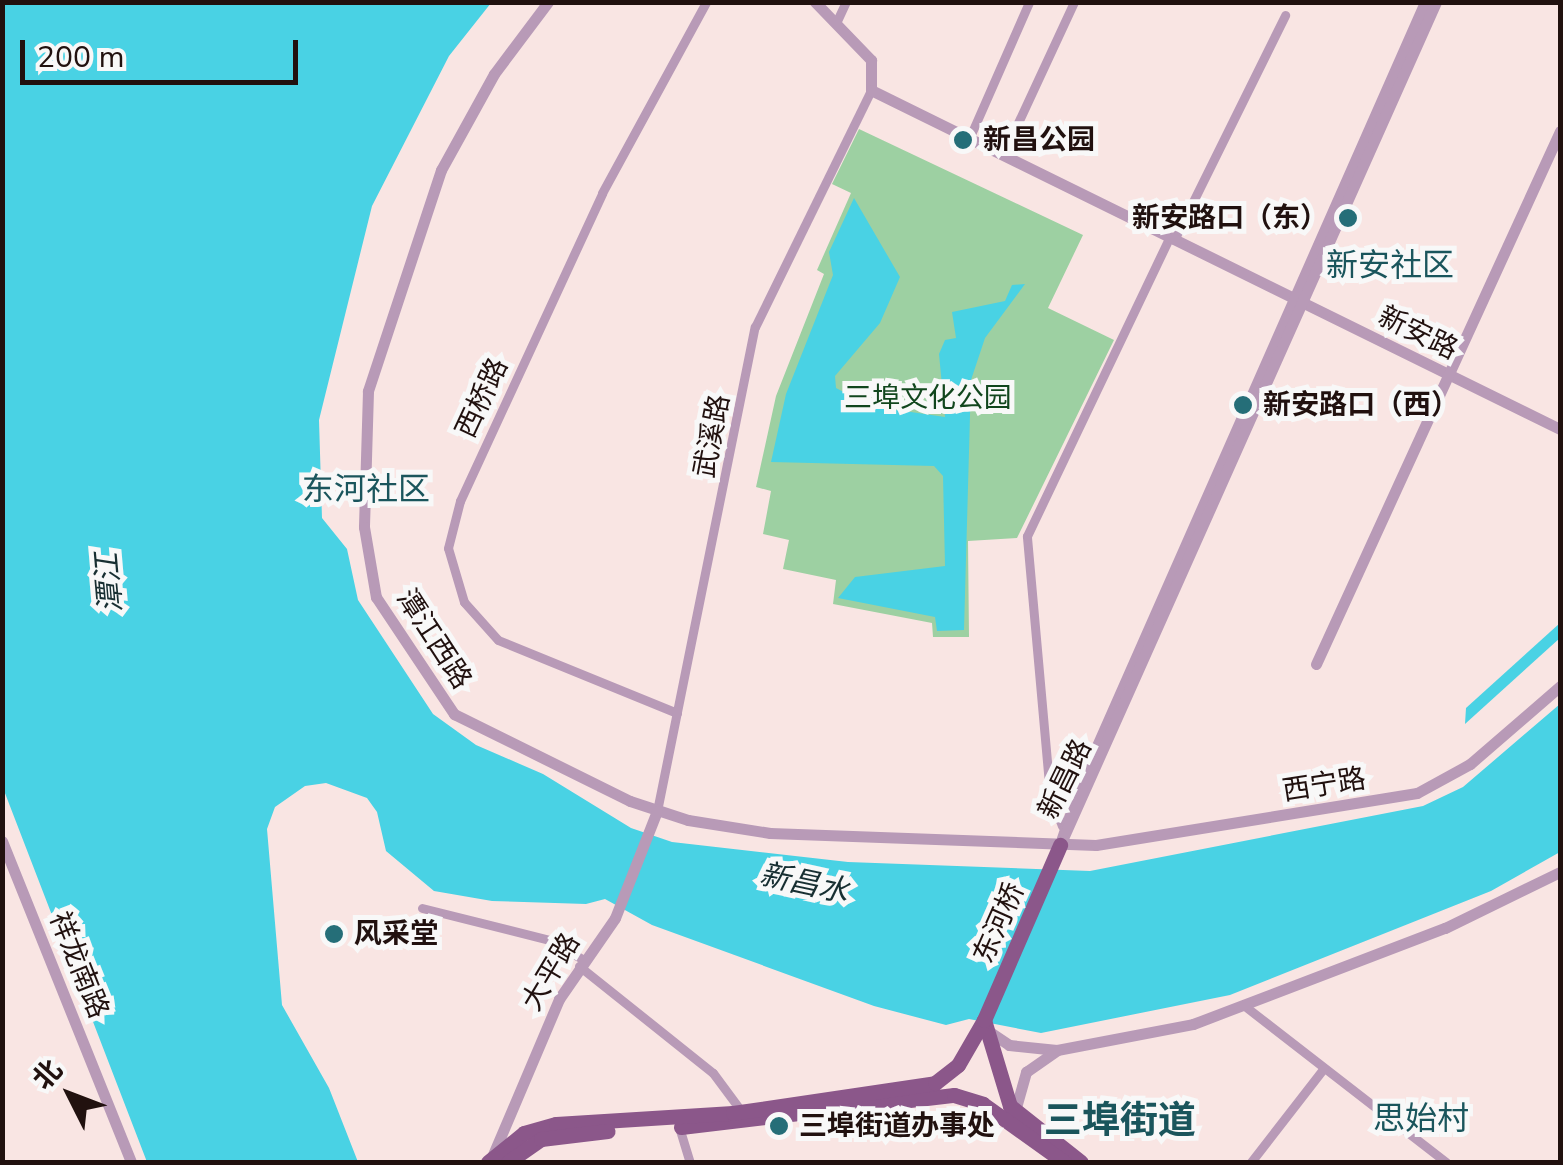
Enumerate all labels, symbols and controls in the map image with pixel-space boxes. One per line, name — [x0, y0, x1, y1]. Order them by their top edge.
scale bar — [25, 20, 302, 82]
text: 200 m — [37, 37, 124, 78]
place label: 新昌公园 — [983, 123, 1095, 157]
marker: 新昌公园 — [952, 129, 974, 151]
place label: 新安路口（东） — [1132, 201, 1328, 235]
marker: 新安路口（东） — [1337, 207, 1359, 229]
district label: 新安社区 — [1326, 247, 1454, 285]
street label: 新安路 — [1373, 299, 1463, 367]
street label: 西桥路 — [449, 353, 515, 443]
park label: 三埠文化公园 — [844, 381, 1012, 415]
place label: 新安路口（西） — [1263, 388, 1459, 422]
street label: 武溪路 — [687, 392, 737, 480]
marker: 新安路口（西） — [1232, 394, 1254, 416]
district label: 东河社区 — [302, 471, 430, 509]
water label: 潭江 — [89, 552, 131, 614]
street label: 潭江西路 — [389, 583, 479, 695]
street label: 新昌路 — [1031, 734, 1099, 824]
street label: 西宁路 — [1280, 762, 1368, 808]
water label: 新昌水 — [756, 857, 852, 911]
street label: 东河桥 — [967, 878, 1031, 968]
street label: 祥龙南路 — [42, 907, 116, 1023]
place label: 风采堂 — [354, 917, 438, 951]
marker: 风采堂 — [323, 923, 345, 945]
street label: 大平路 — [515, 927, 587, 1017]
north arrow — [20, 1045, 120, 1145]
text: 北 — [24, 1052, 71, 1098]
district label: 三埠街道 — [1044, 1098, 1196, 1144]
district label: 思始村 — [1373, 1100, 1469, 1138]
place label: 三埠街道办事处 — [799, 1109, 995, 1143]
marker: 三埠街道办事处 — [768, 1115, 790, 1137]

